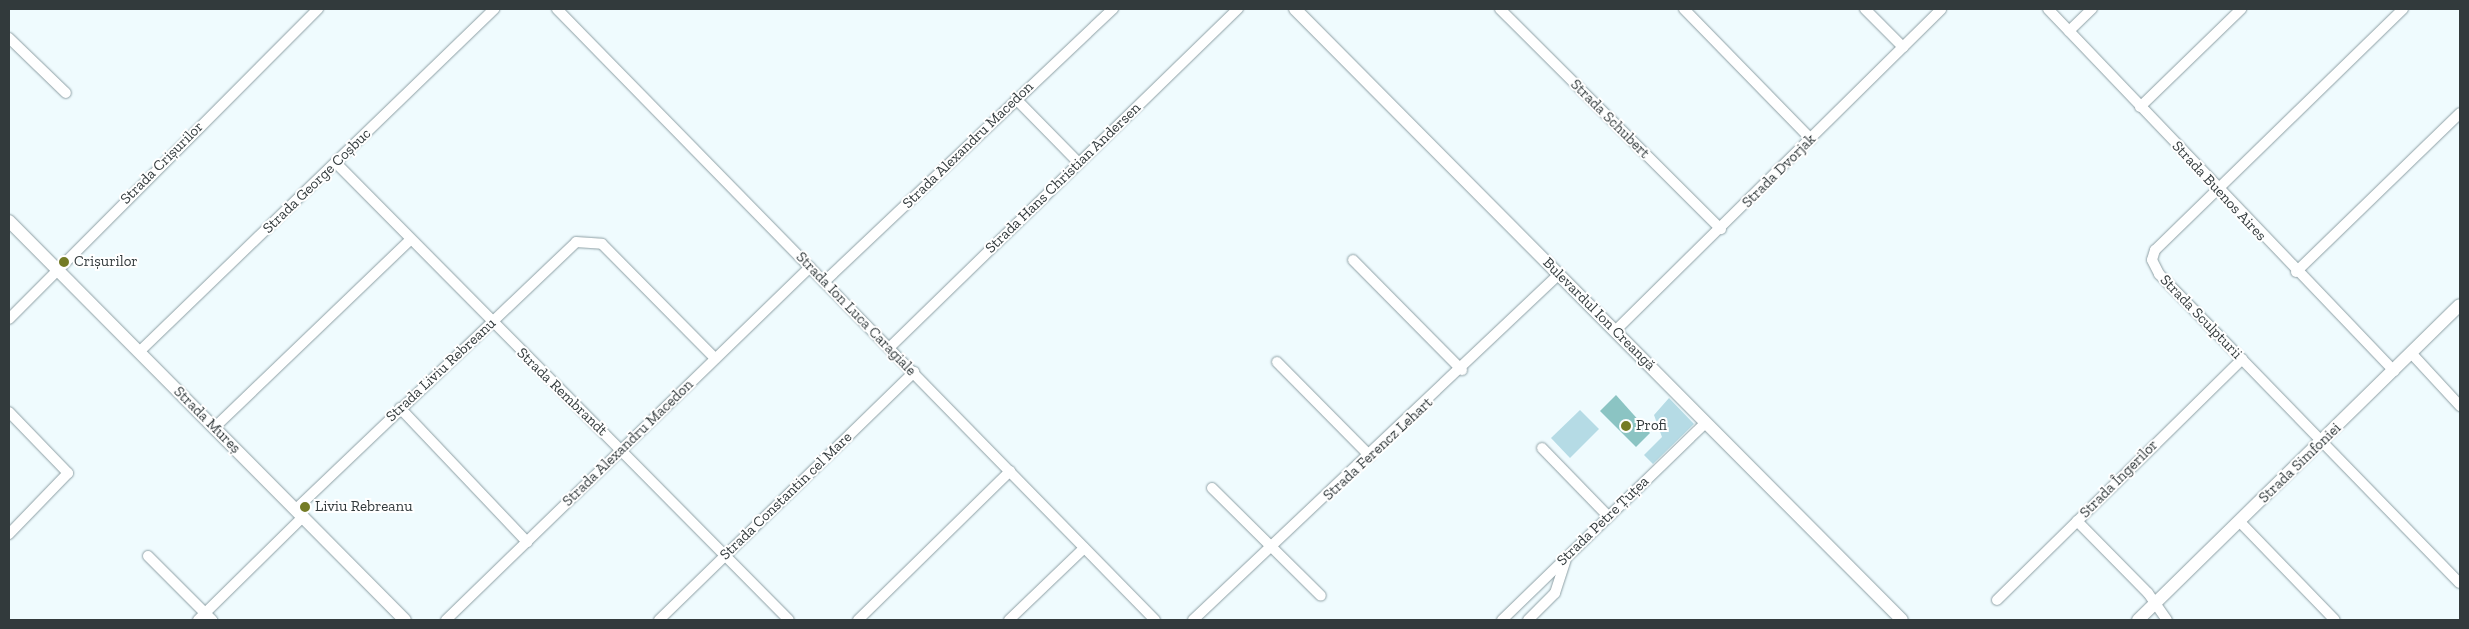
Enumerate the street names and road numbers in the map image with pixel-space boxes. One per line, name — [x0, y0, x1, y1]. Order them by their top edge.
street label: Strada Schubert — [1567, 76, 1653, 162]
street label: Strada Alexandru Macedon — [899, 78, 1037, 212]
street label: Strada Hans Christian Andersen — [981, 99, 1145, 257]
street label: Strada Crișurilor — [117, 118, 207, 208]
street label: Strada George Coșbuc — [259, 125, 375, 237]
street label: Strada Dvorjak — [1738, 130, 1820, 212]
street label: Strada Buenos Aires — [2168, 137, 2270, 245]
street label: Strada Ion Luca Caragiale — [792, 248, 920, 380]
street label: Bulevardul Ion Creangă — [1539, 254, 1659, 374]
street label: Strada Sculpturii — [2156, 271, 2246, 363]
street label: Strada Liviu Rebreanu — [382, 314, 500, 426]
street label: Strada Rembrandt — [513, 344, 611, 440]
street label: Strada Alexandru Macedon — [559, 376, 697, 510]
street label: Strada Mureș — [170, 383, 244, 457]
street label: Strada Ferencz Lehart — [1320, 394, 1436, 504]
street label: Strada Simfoniei — [2255, 419, 2345, 507]
street label: Strada Constantin cel Mare — [716, 428, 856, 564]
street label: Strada Îngerilor — [2076, 436, 2162, 522]
street label: Strada Petre Țuțea — [1553, 472, 1653, 570]

